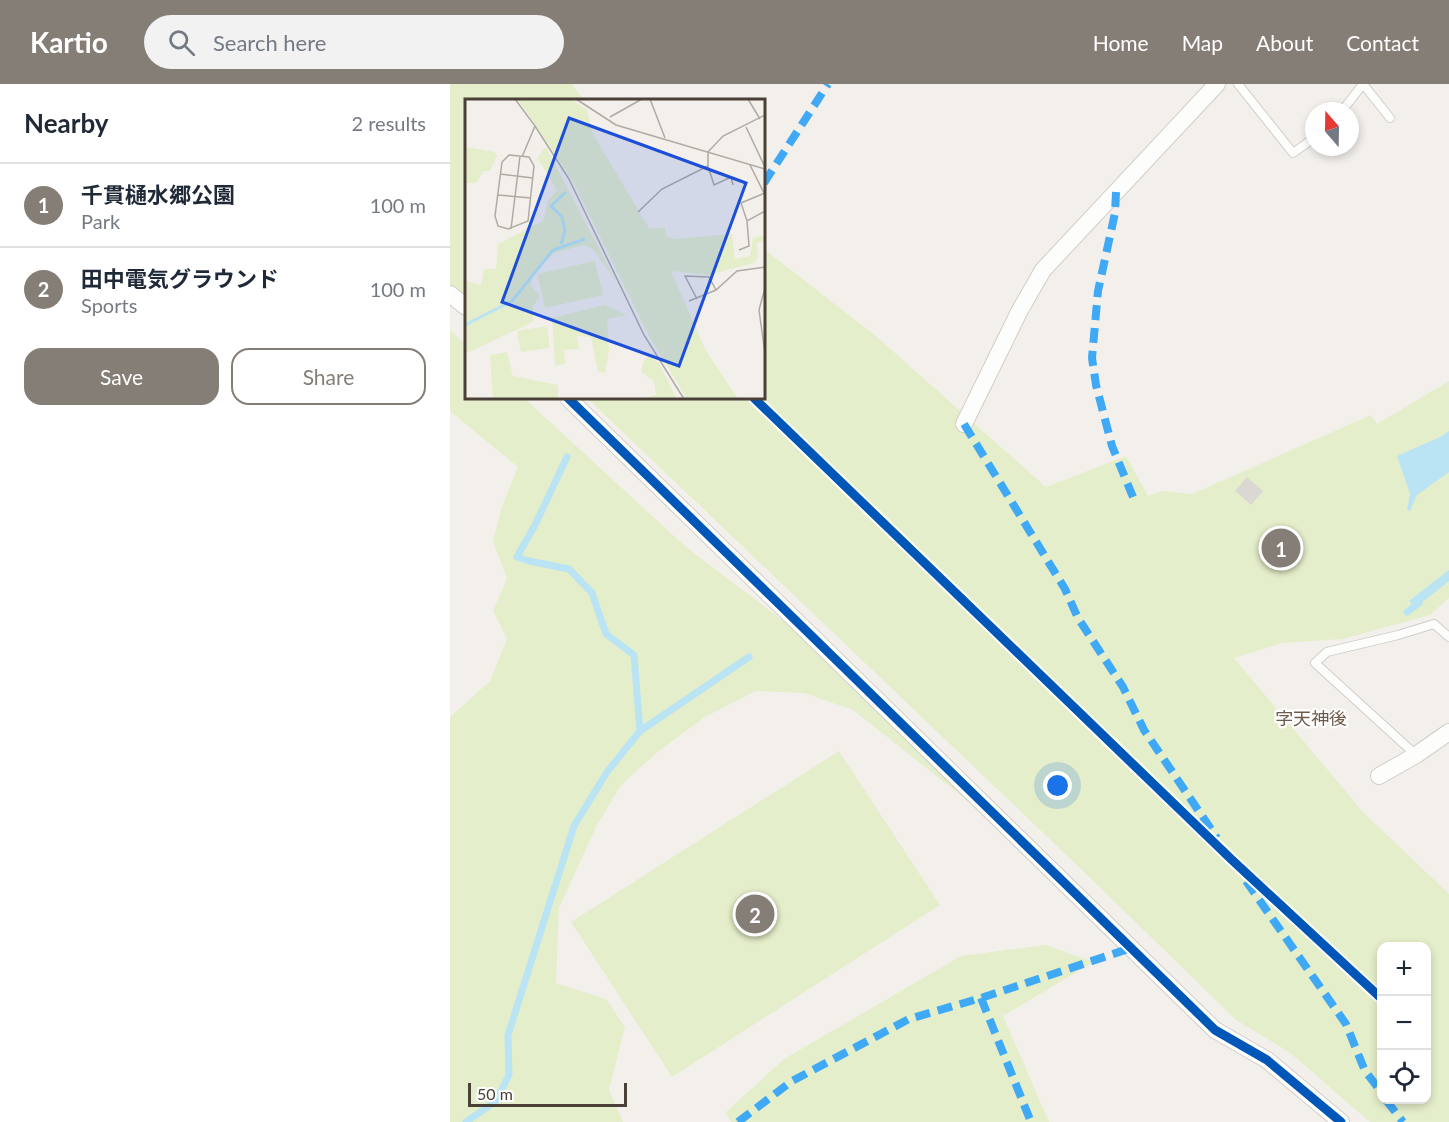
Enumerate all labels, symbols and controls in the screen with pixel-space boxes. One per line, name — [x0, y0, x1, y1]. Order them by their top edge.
search box — [144, 15, 564, 69]
text: Kartio — [30, 25, 108, 59]
icon: search — [165, 26, 198, 59]
text: Search here — [213, 29, 326, 56]
text: Home — [1093, 30, 1149, 55]
text: Map — [1182, 30, 1223, 55]
text: About — [1256, 30, 1313, 55]
text: Contact — [1346, 30, 1419, 55]
inset map — [465, 99, 765, 399]
north arrow — [1305, 102, 1359, 156]
text: Nearby — [24, 107, 109, 139]
text: 2 results — [351, 111, 426, 135]
text: 千貫樋水郷公園 — [81, 181, 235, 208]
text: 1 — [38, 193, 49, 217]
text: 100 m — [370, 193, 426, 217]
text: Park — [81, 209, 120, 233]
text: 田中電気グラウンド — [81, 265, 279, 292]
text: 2 — [38, 277, 49, 301]
text: 100 m — [370, 277, 426, 301]
text: Sports — [81, 293, 137, 317]
button: Save — [24, 348, 219, 405]
button: Share — [231, 348, 426, 405]
pin: 1 — [1262, 526, 1300, 570]
district label: 字天神後 — [1275, 707, 1347, 729]
your location — [1043, 771, 1072, 800]
pin: 2 — [736, 892, 774, 936]
map controls — [1377, 942, 1431, 1104]
button: + — [1377, 942, 1431, 996]
button: − — [1377, 996, 1431, 1050]
button: locate — [1377, 1050, 1431, 1104]
scale bar — [468, 1080, 627, 1108]
text: 50 m — [477, 1084, 513, 1103]

